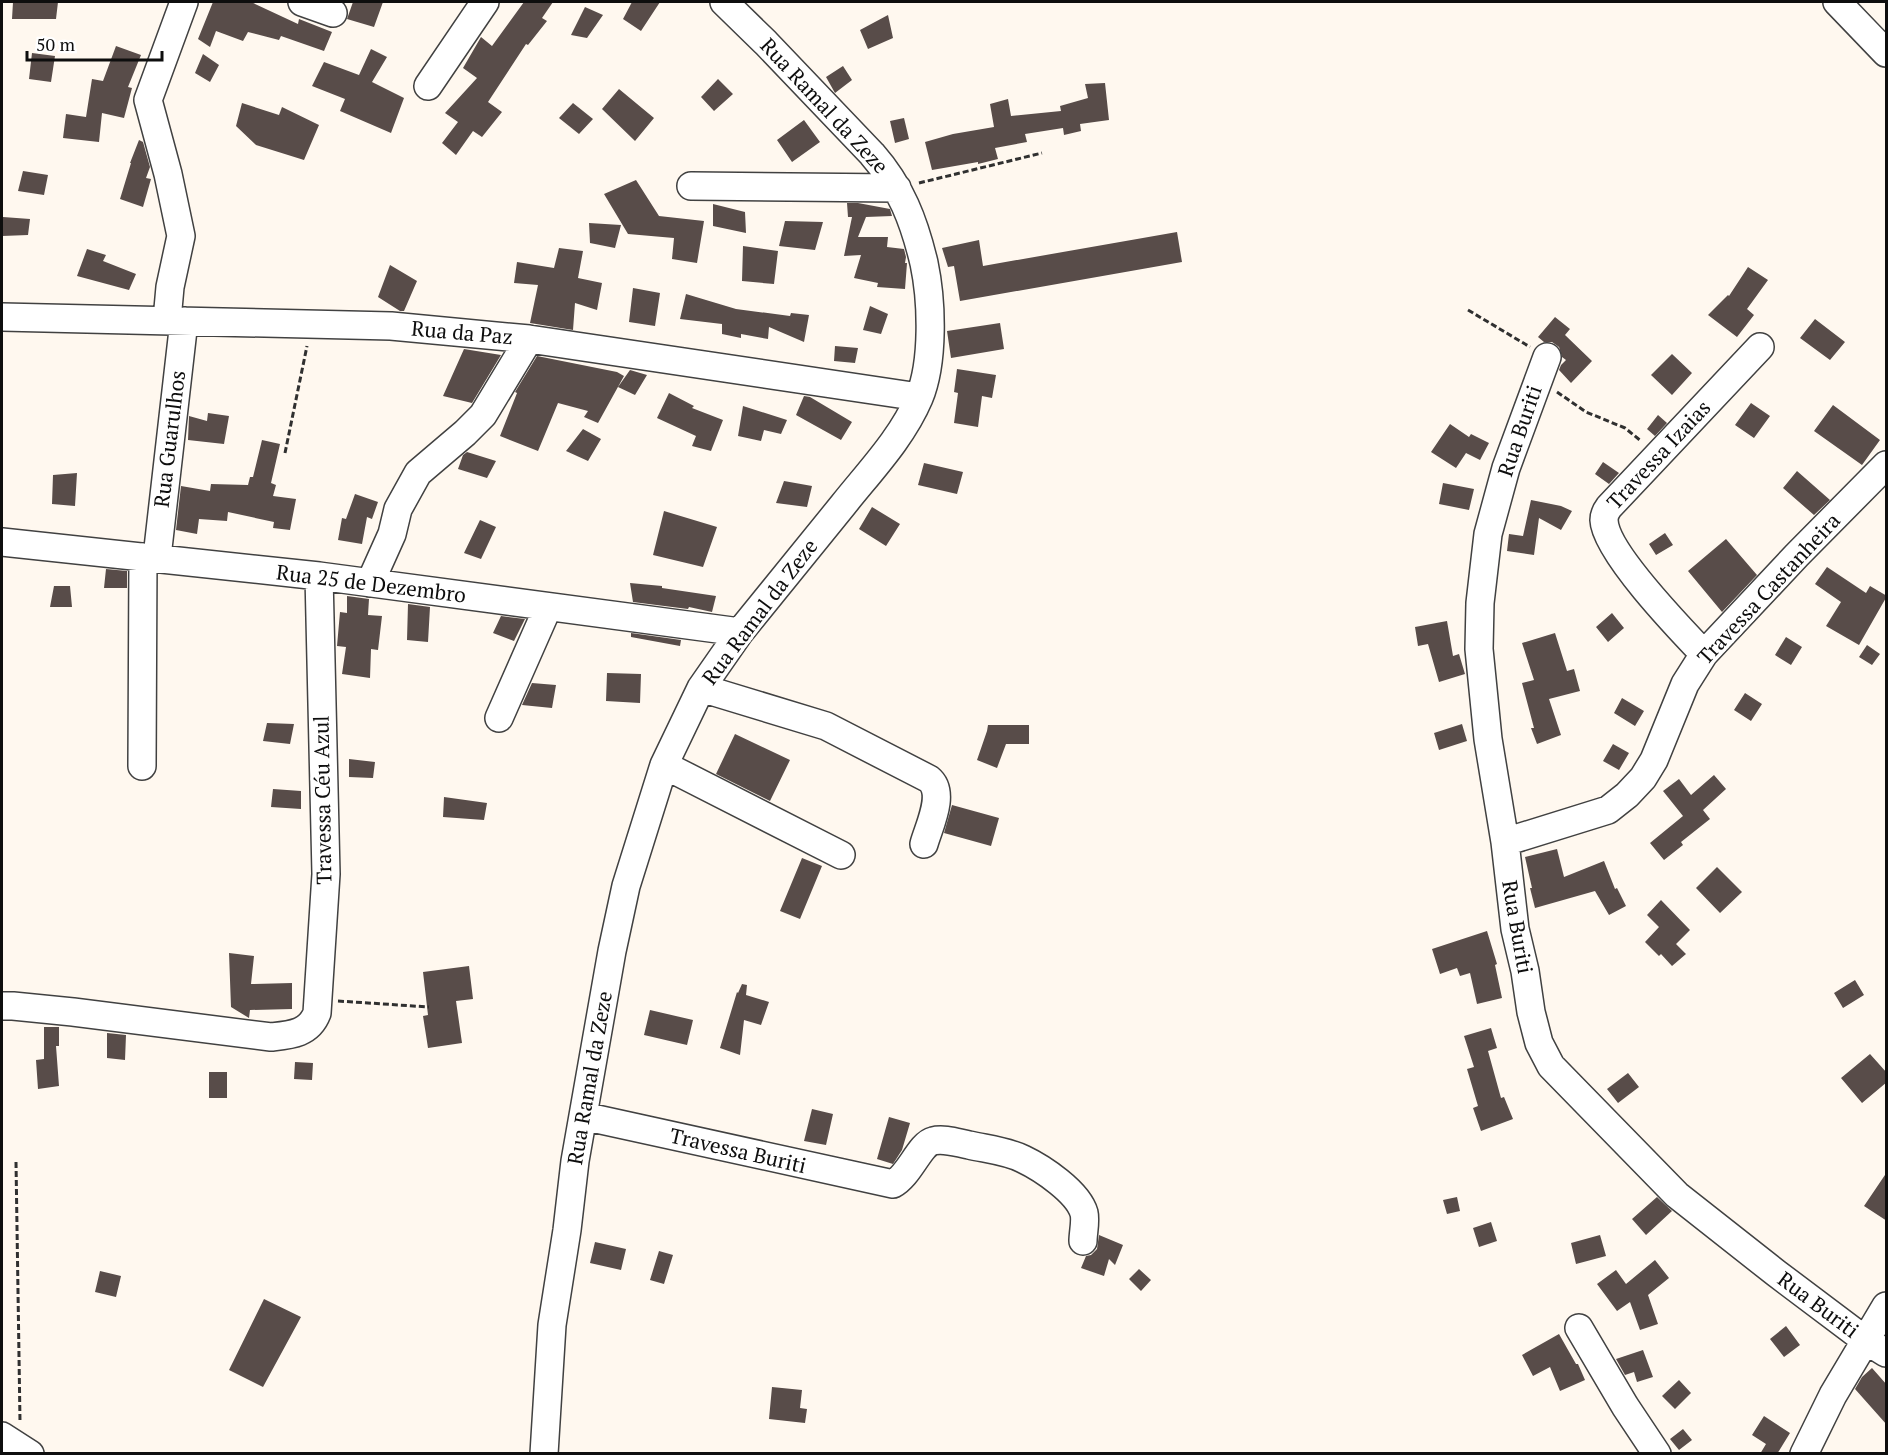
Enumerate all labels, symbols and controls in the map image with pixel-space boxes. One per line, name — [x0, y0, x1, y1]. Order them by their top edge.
scale bar — [27, 24, 162, 62]
street label: Rua Ramal da Zeze — [755, 31, 895, 179]
text: 50 m — [36, 32, 76, 56]
street label: Rua da Paz — [410, 314, 514, 350]
street label: Rua Guarulhos — [147, 369, 191, 509]
street label: Rua Buriti — [1490, 381, 1548, 480]
street label: Travessa Izaias — [1600, 394, 1716, 515]
street label: Travessa Castanheira — [1691, 506, 1846, 670]
street label: Rua Ramal da Zeze — [695, 533, 823, 690]
street label: Rua 25 de Dezembro — [275, 557, 468, 609]
street label: Travessa Céu Azul — [307, 715, 337, 885]
street label: Rua Buriti — [1496, 878, 1540, 976]
street label: Rua Ramal da Zeze — [560, 989, 618, 1167]
street label: Travessa Buriti — [667, 1121, 809, 1179]
street label: Rua Buriti — [1772, 1265, 1865, 1344]

